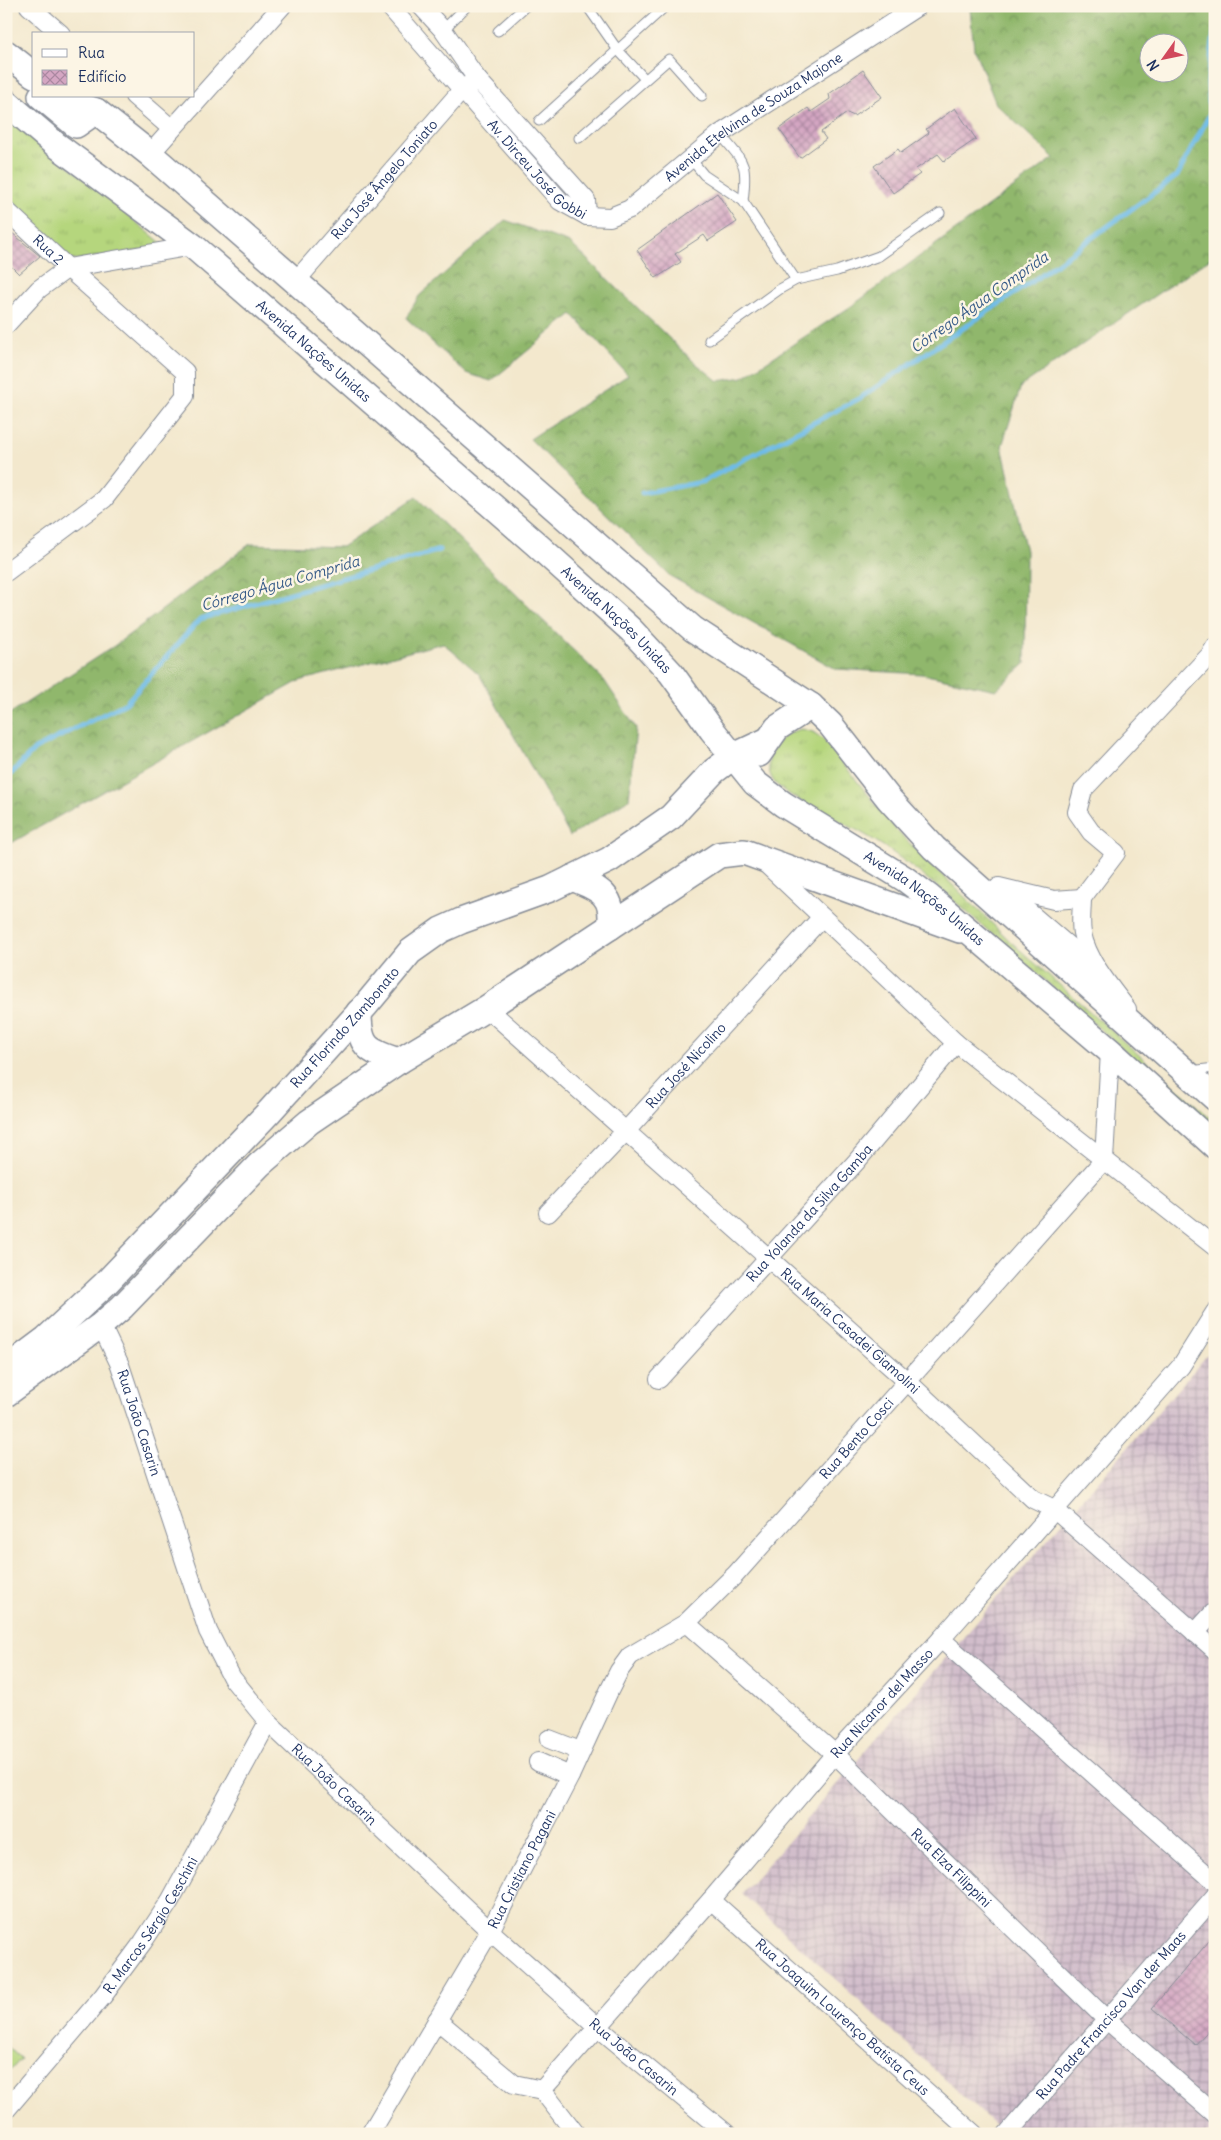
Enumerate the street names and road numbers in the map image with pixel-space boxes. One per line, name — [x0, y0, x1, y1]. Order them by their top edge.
street label: Avenida Etelvina de Souza Majone — [661, 48, 846, 186]
street label: Rua José Ângelo Toniato — [327, 115, 441, 243]
street label: Av. Dirceu José Gobbi — [483, 115, 590, 223]
street label: Rua 2 — [29, 231, 68, 269]
street label: Avenida Nações Unidas — [252, 296, 375, 406]
street label: Avenida Nações Unidas — [557, 562, 676, 677]
street label: Avenida Nações Unidas — [861, 847, 988, 950]
street label: Rua Florindo Zambonato — [286, 963, 403, 1092]
street label: Rua José Nicolino — [642, 1019, 730, 1112]
street label: Rua Yolanda da Silva Gamba — [743, 1140, 876, 1286]
street label: Rua Maria Casadei Giamolini — [777, 1264, 924, 1397]
street label: Rua João Casarin — [113, 1367, 165, 1478]
street label: Rua Bento Cosci — [816, 1394, 897, 1483]
street label: Rua Nicanor del Masso — [827, 1644, 937, 1762]
street label: Rua João Casarin — [288, 1740, 381, 1829]
street label: Rua Cristiano Pagani — [484, 1807, 560, 1932]
street label: Rua Elza Filippini — [907, 1824, 995, 1911]
street label: R. Marcos Sérgio Ceschini — [99, 1854, 201, 1997]
street label: Rua Padre Francisco Van der Maas — [1032, 1927, 1190, 2103]
street label: Rua Joaquim Lourenço Batista Ceus — [752, 1935, 933, 2099]
street label: Rua João Casarin — [585, 2014, 682, 2099]

